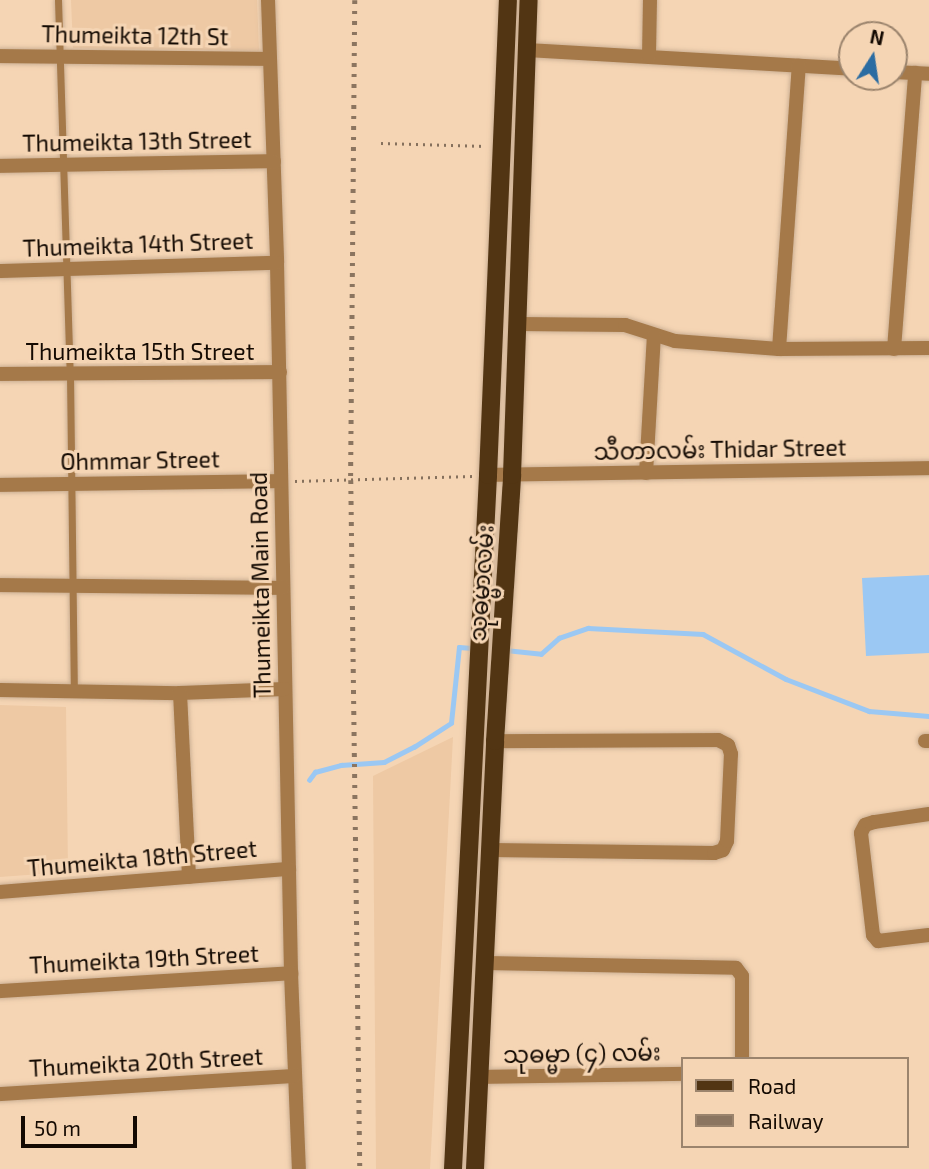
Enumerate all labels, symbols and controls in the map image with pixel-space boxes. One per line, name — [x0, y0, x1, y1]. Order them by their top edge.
street label: Thumeikta 12th St — [41, 20, 229, 50]
north arrow — [838, 21, 908, 91]
text: N — [868, 24, 886, 50]
street label: Thumeikta 13th Street — [22, 125, 252, 157]
street label: Thumeikta 14th Street — [22, 226, 254, 262]
street label: Thumeikta 15th Street — [26, 337, 254, 365]
street label: သီတာလမ်း Thidar Street — [593, 433, 847, 465]
street label: Ohmmar Street — [60, 445, 220, 475]
street label: Thumeikta Main Road — [244, 472, 276, 698]
street label: သုဓမ္မာလမ်း — [463, 524, 499, 642]
street label: Thumeikta 18th Street — [26, 834, 258, 882]
street label: Thumeikta 19th Street — [29, 939, 259, 979]
street label: သုဓမ္မာ (၄) လမ်း — [503, 1038, 661, 1068]
street label: Thumeikta 20th Street — [28, 1042, 264, 1082]
legend — [680, 1057, 908, 1148]
text: Road — [748, 1073, 796, 1098]
scale bar — [24, 1102, 140, 1146]
text: Railway — [748, 1108, 824, 1133]
text: 50 m — [34, 1115, 81, 1140]

